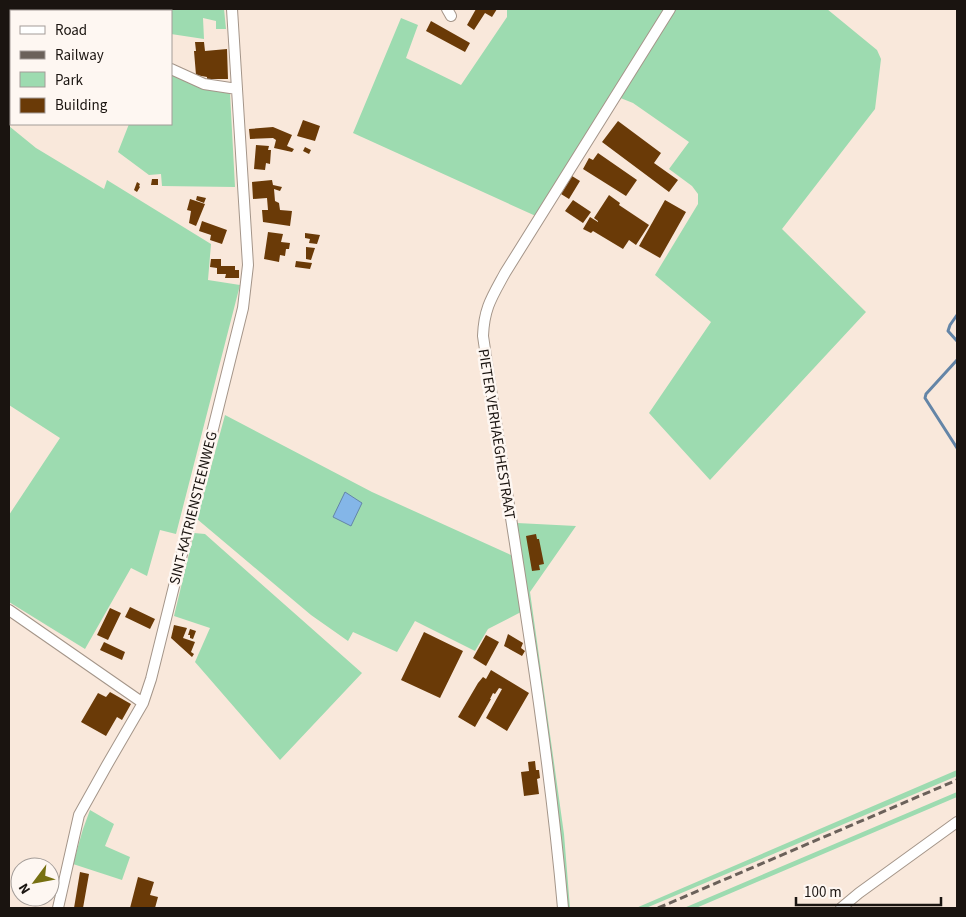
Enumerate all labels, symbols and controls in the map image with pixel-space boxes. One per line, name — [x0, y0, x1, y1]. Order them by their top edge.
legend — [10, 10, 172, 125]
text: Road — [55, 20, 87, 41]
text: Railway — [55, 45, 104, 66]
text: Park — [55, 70, 84, 91]
text: Building — [55, 95, 108, 116]
street label: PIETER VERHAEGHESTRAAT — [473, 347, 520, 521]
street label: SINT-KATRIENSTEENWEG — [164, 429, 223, 587]
north arrow — [10, 857, 60, 907]
scale bar — [796, 874, 941, 906]
text: N — [14, 879, 36, 898]
text: 100 m — [804, 882, 842, 903]

